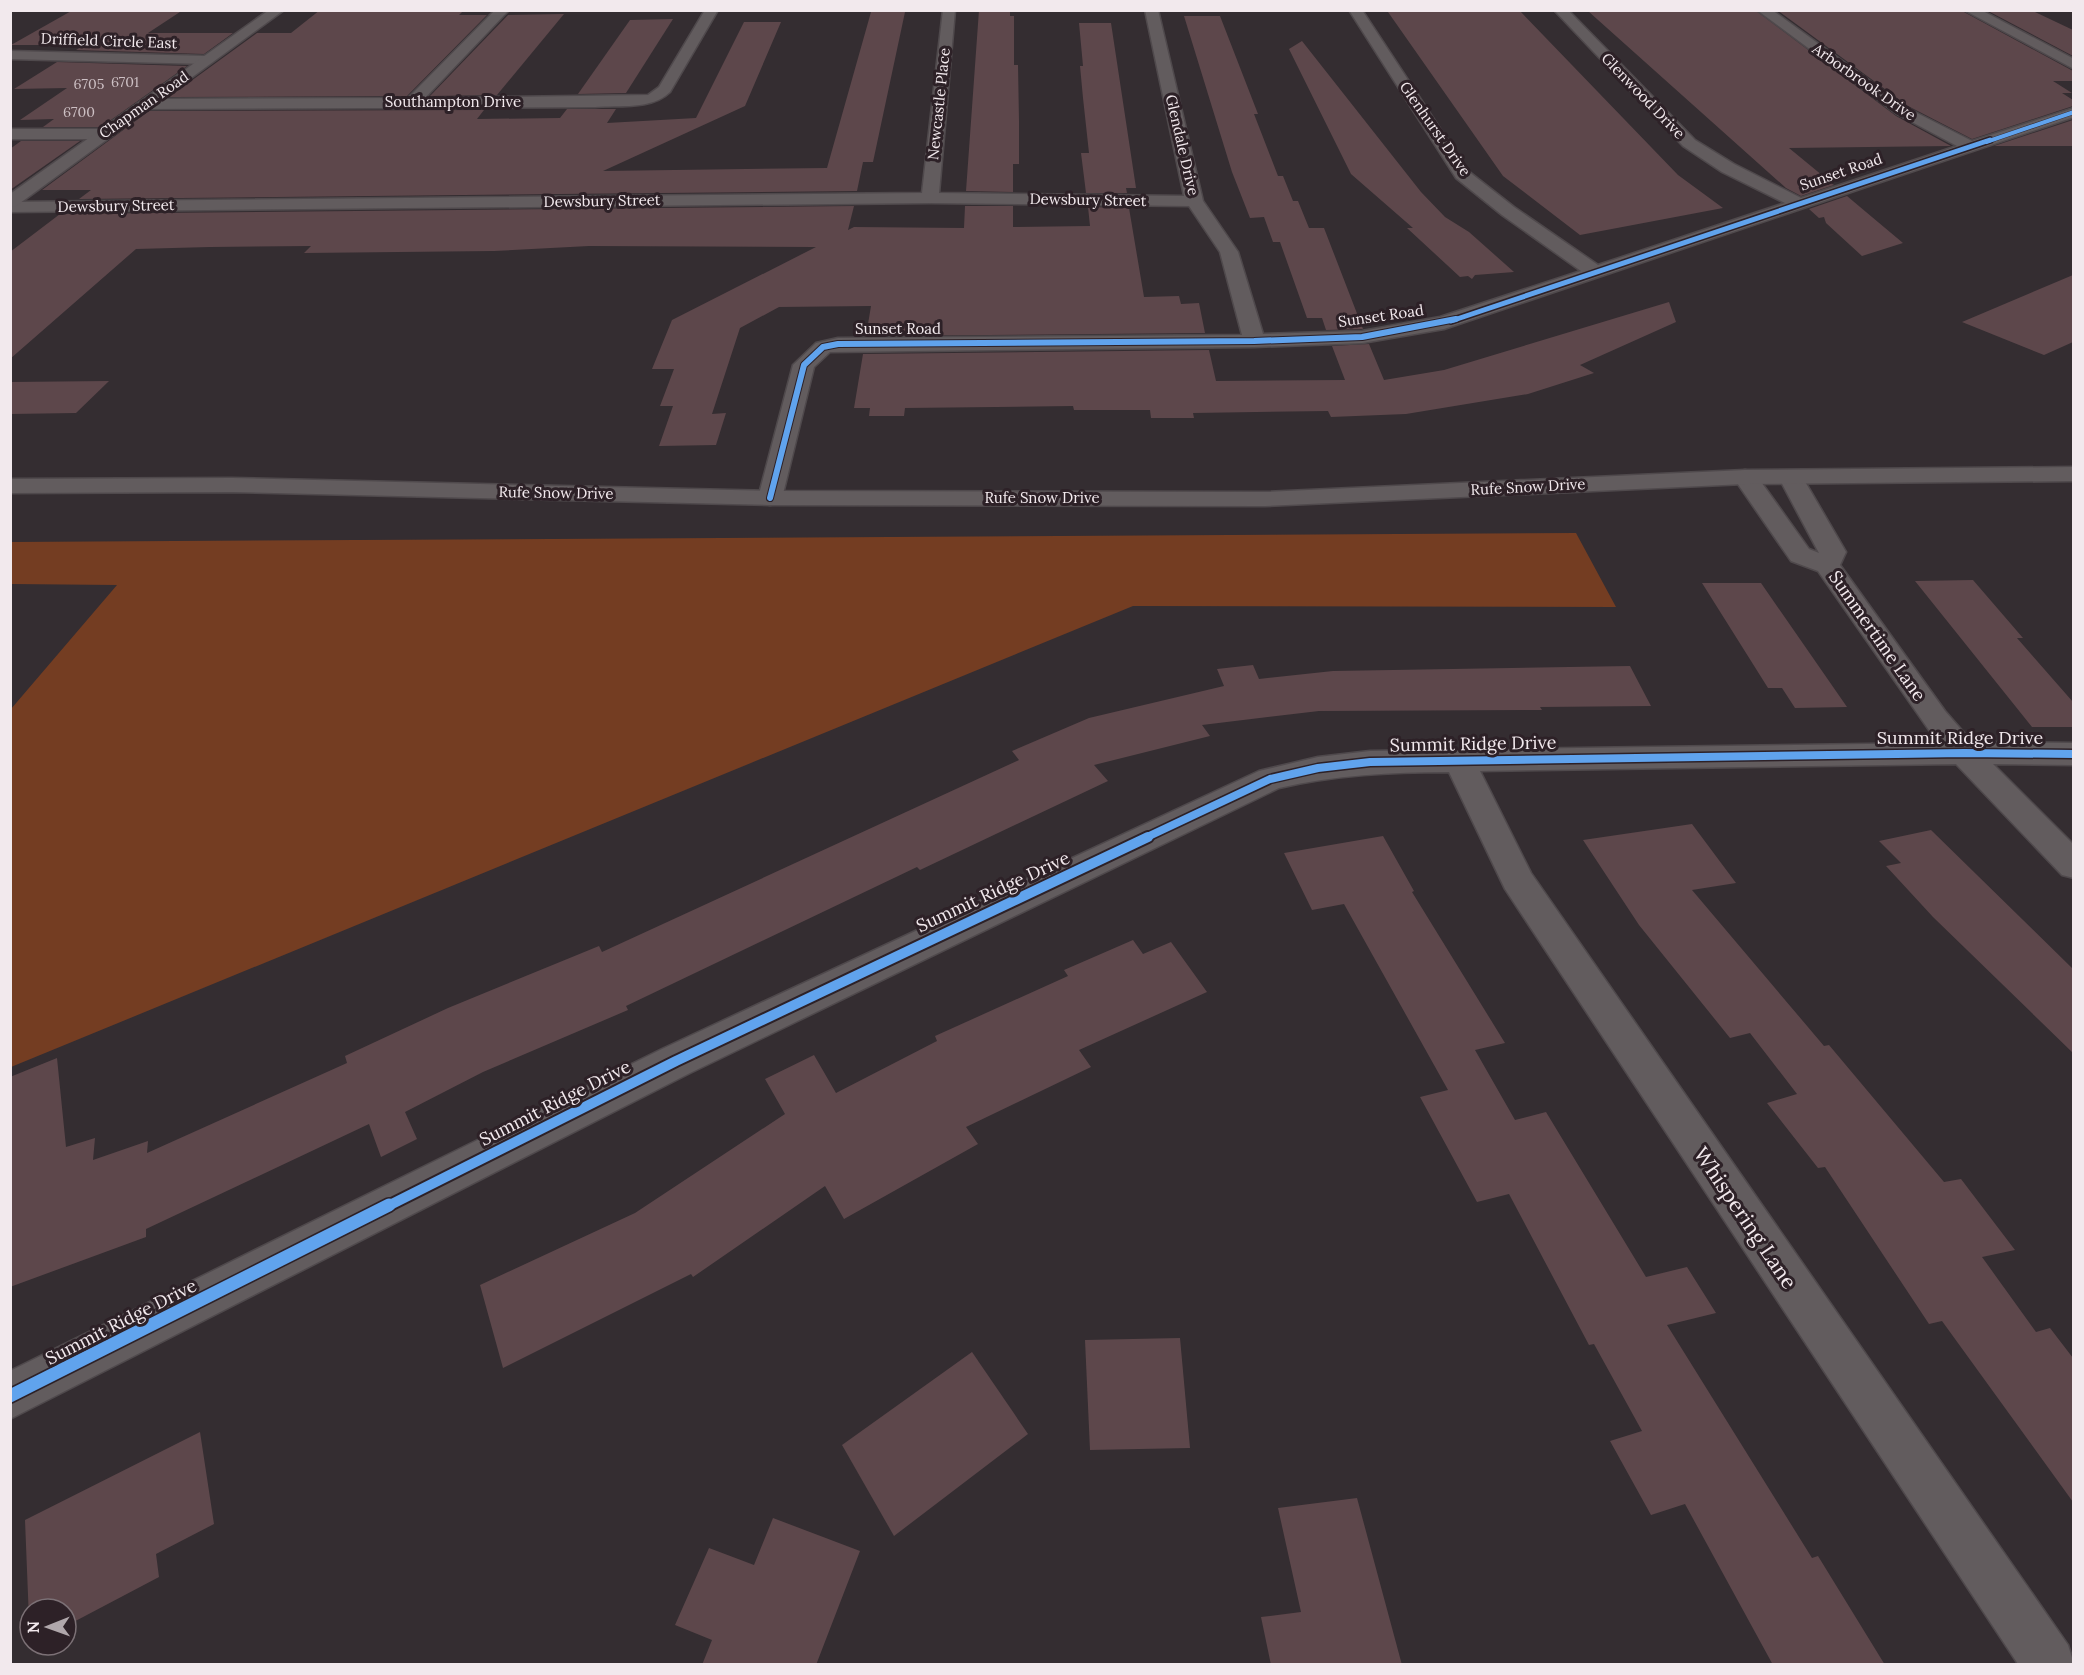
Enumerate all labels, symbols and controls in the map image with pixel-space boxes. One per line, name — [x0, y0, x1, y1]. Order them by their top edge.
street label: Driffield Circle East — [40, 29, 178, 52]
street label: Arborbrook Drive — [1808, 38, 1920, 124]
street label: Newcastle Place — [923, 47, 954, 161]
street label: Glenwood Drive — [1598, 49, 1689, 143]
street label: Chapman Road — [95, 67, 192, 143]
house number: 6701 — [111, 73, 139, 91]
house number: 6705 — [74, 75, 104, 93]
street label: Glenhurst Drive — [1396, 78, 1475, 180]
street label: Southampton Drive — [385, 92, 521, 111]
street label: Glendale Drive — [1162, 93, 1203, 197]
house number: 6700 — [63, 103, 95, 121]
street label: Sunset Road — [1797, 149, 1885, 195]
street label: Dewsbury Street — [1029, 189, 1147, 210]
street label: Dewsbury Street — [543, 190, 661, 211]
street label: Dewsbury Street — [57, 195, 175, 216]
street label: Sunset Road — [1337, 300, 1425, 331]
street label: Sunset Road — [855, 319, 941, 338]
street label: Rufe Snow Drive — [1470, 474, 1586, 499]
street label: Rufe Snow Drive — [498, 482, 614, 503]
street label: Rufe Snow Drive — [984, 488, 1100, 507]
street label: Summertime Lane — [1824, 566, 1931, 706]
street label: Summit Ridge Drive — [1877, 726, 2044, 749]
street label: Summit Ridge Drive — [1390, 731, 1557, 756]
street label: Summit Ridge Drive — [912, 846, 1073, 937]
street label: Summit Ridge Drive — [475, 1054, 634, 1151]
street label: Whispering Lane — [1688, 1141, 1803, 1294]
street label: Summit Ridge Drive — [41, 1273, 200, 1370]
north arrow — [18, 1597, 78, 1657]
text: N — [23, 1621, 43, 1634]

